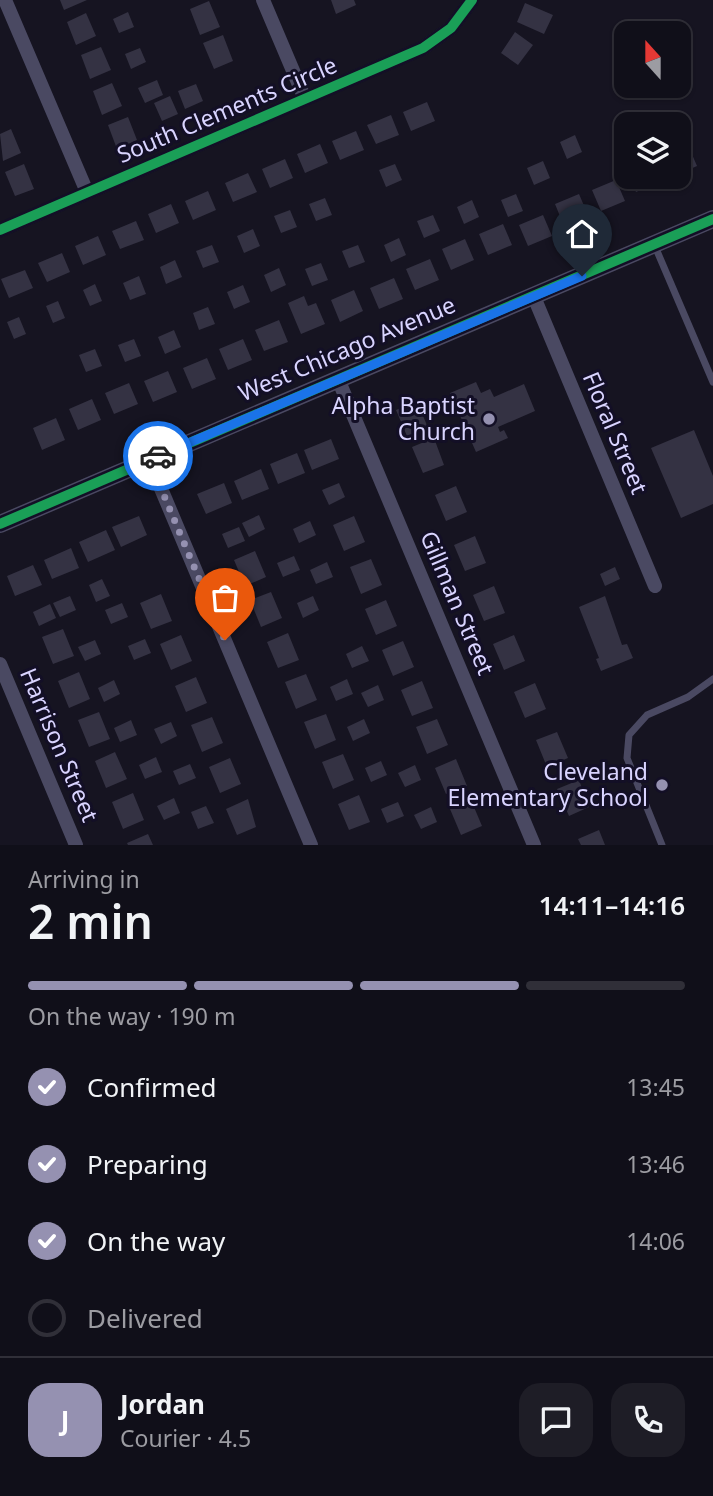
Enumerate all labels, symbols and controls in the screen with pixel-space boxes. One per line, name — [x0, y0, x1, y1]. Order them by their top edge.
north arrow — [614, 21, 691, 98]
map controls — [614, 21, 691, 189]
street label: South Clements Circle — [112, 48, 342, 170]
button: layers — [614, 112, 691, 189]
pin — [552, 204, 612, 276]
icon: home — [563, 215, 601, 253]
street label: West Chicago Avenue — [233, 288, 460, 408]
street label: Floral Street — [576, 367, 656, 499]
place label: Alpha Baptist Church — [332, 389, 475, 447]
marker: Alpha Baptist Church — [481, 411, 497, 427]
courier — [123, 421, 193, 491]
icon: car — [139, 437, 177, 475]
street label: Gillman Street — [413, 526, 503, 679]
pin — [195, 568, 255, 640]
icon: bag — [206, 579, 244, 617]
street label: Harrison Street — [13, 663, 107, 826]
place label: Cleveland Elementary School — [448, 755, 648, 813]
marker: Cleveland Elementary School — [654, 777, 670, 793]
text: Arriving in — [28, 863, 140, 895]
text: 14:11–14:16 — [539, 887, 685, 923]
text: 2 min — [28, 890, 153, 952]
text: On the way · 190 m — [28, 1000, 235, 1032]
icon: check — [28, 1068, 66, 1106]
text: Confirmed — [87, 1069, 217, 1105]
text: 13:45 — [626, 1071, 685, 1103]
icon: check — [28, 1145, 66, 1183]
text: Preparing — [87, 1146, 208, 1182]
text: 13:46 — [626, 1148, 685, 1180]
icon: check — [28, 1222, 66, 1260]
text: On the way — [87, 1223, 225, 1259]
text: 14:06 — [626, 1225, 685, 1257]
text: Delivered — [87, 1300, 203, 1336]
button: chat — [519, 1383, 593, 1457]
button: phone — [611, 1383, 685, 1457]
text: Jordan — [120, 1386, 205, 1422]
text: J — [61, 1402, 69, 1438]
text: Courier · 4.5 — [120, 1422, 251, 1454]

